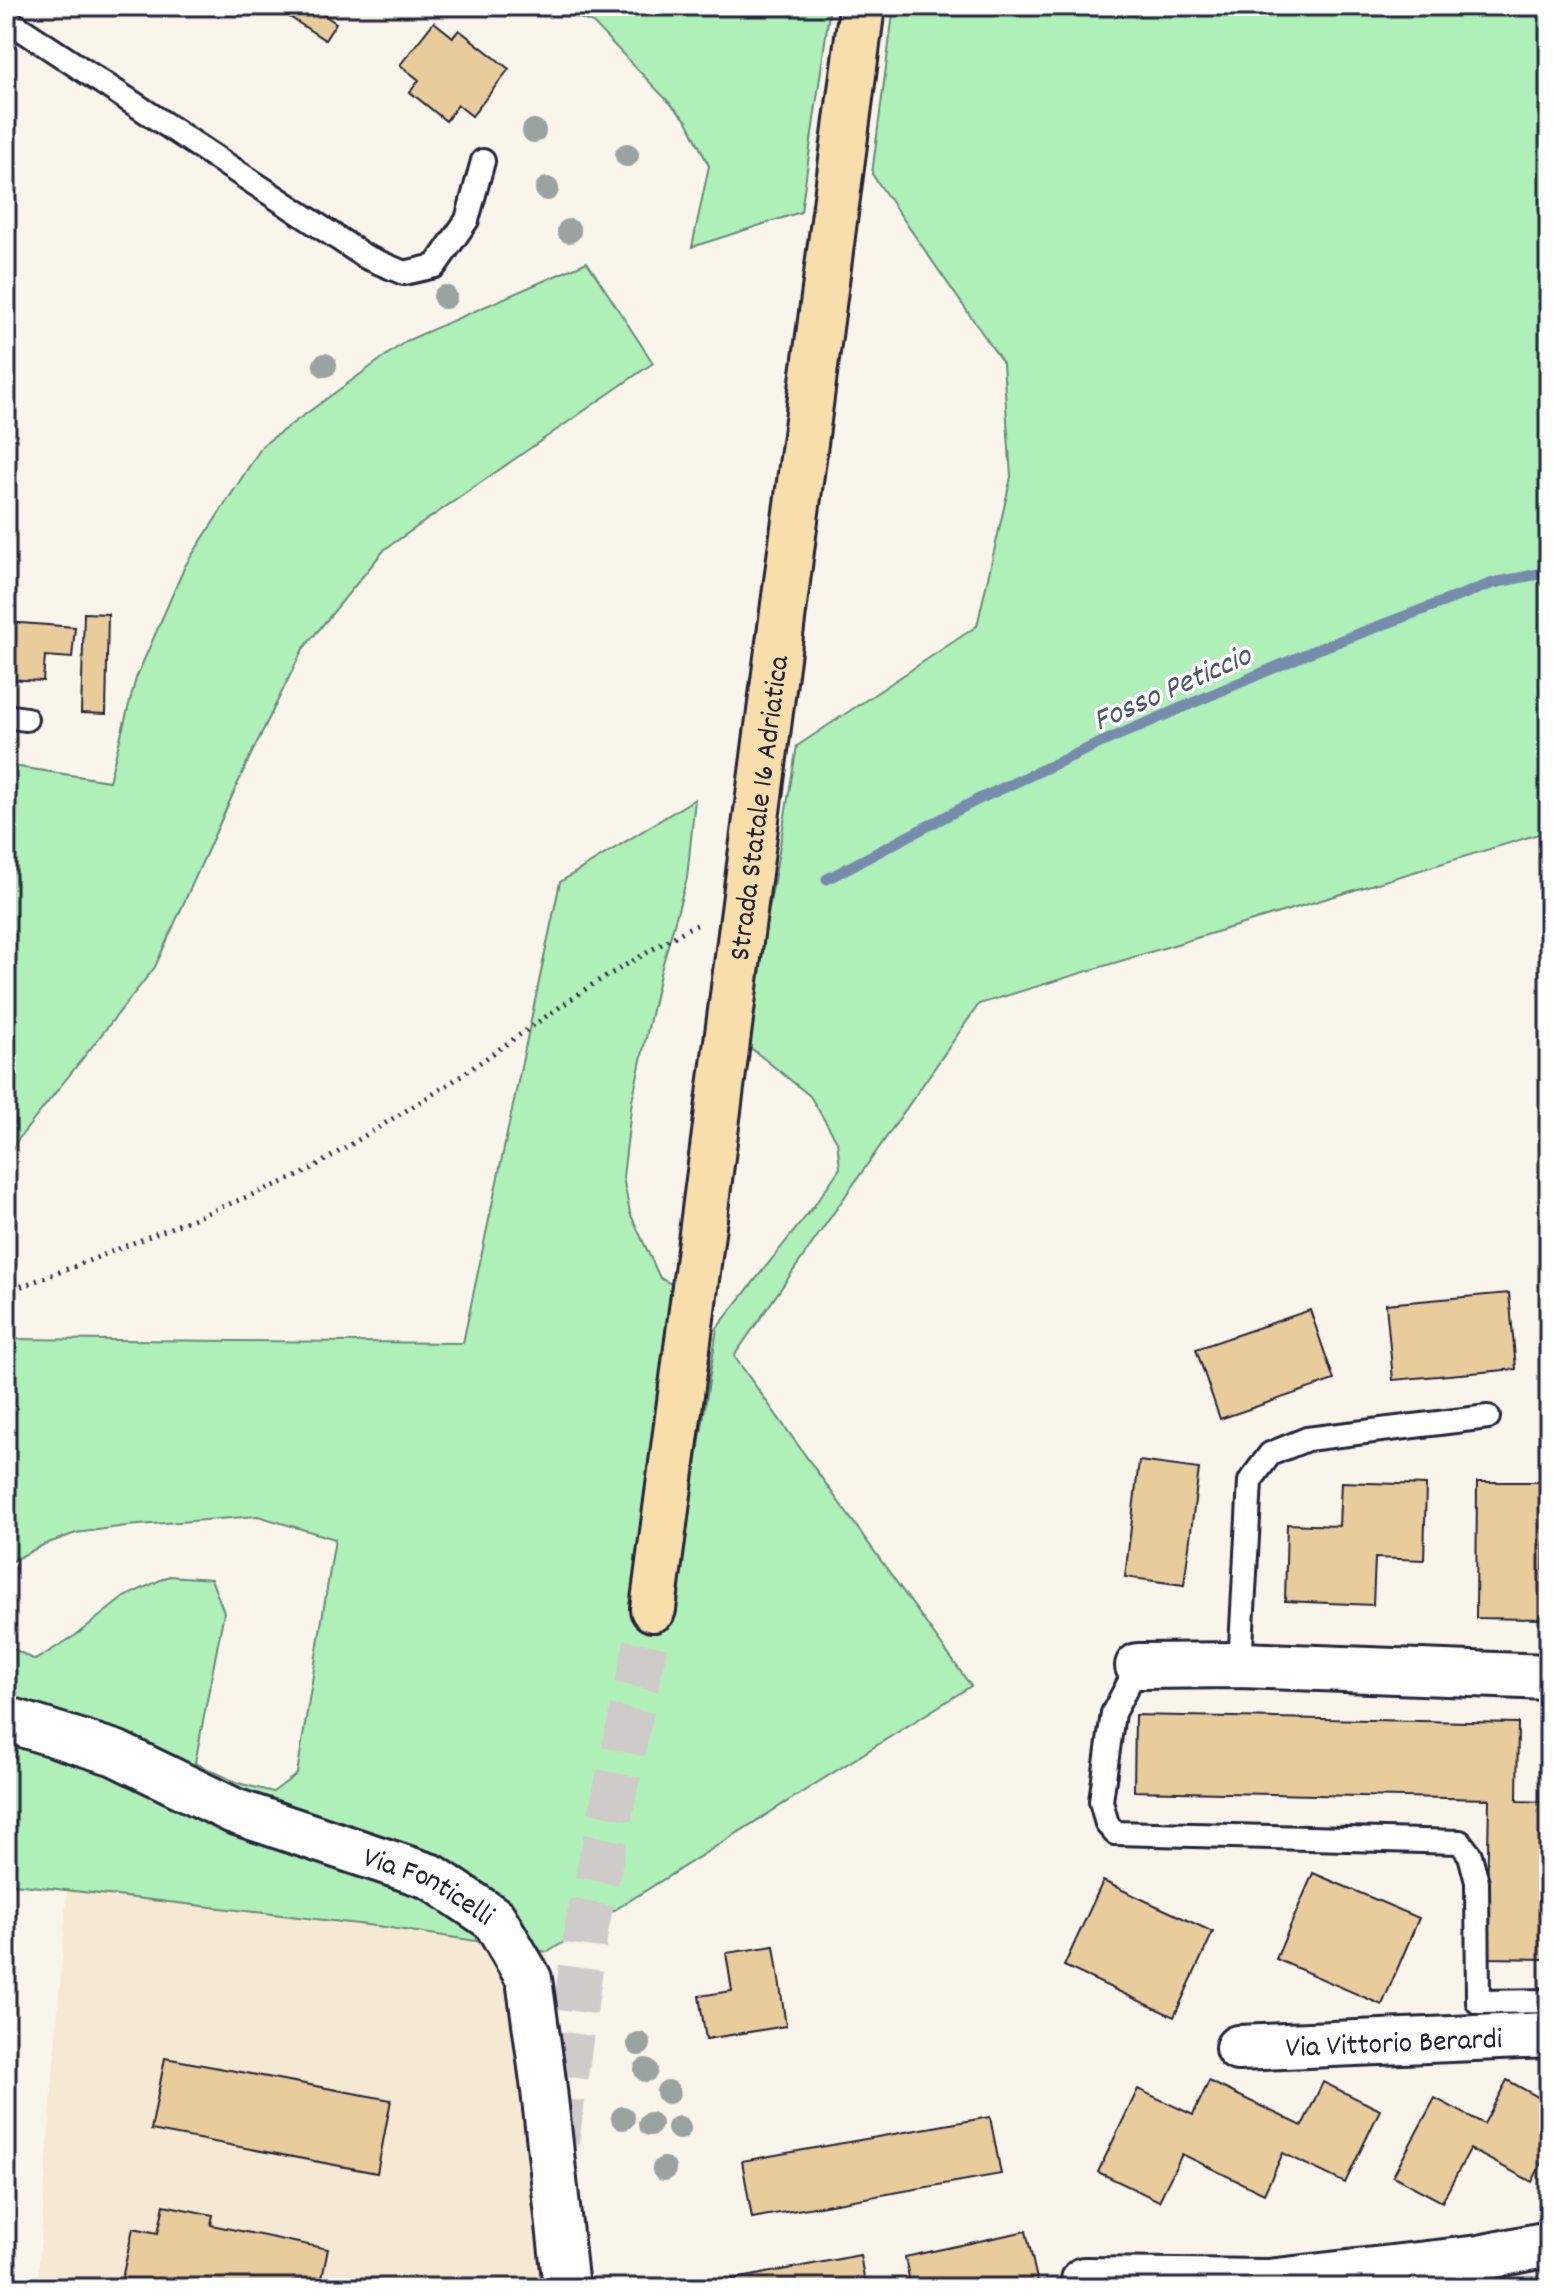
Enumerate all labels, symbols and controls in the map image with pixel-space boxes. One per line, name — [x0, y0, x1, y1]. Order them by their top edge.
water label: Fosso Peticcio — [1086, 634, 1261, 746]
street label: Strada Statale 16 Adriatica — [721, 652, 803, 964]
street label: Via Fonticelli — [357, 1838, 501, 1939]
street label: Via Vittorio Berardi — [1285, 2020, 1503, 2072]

